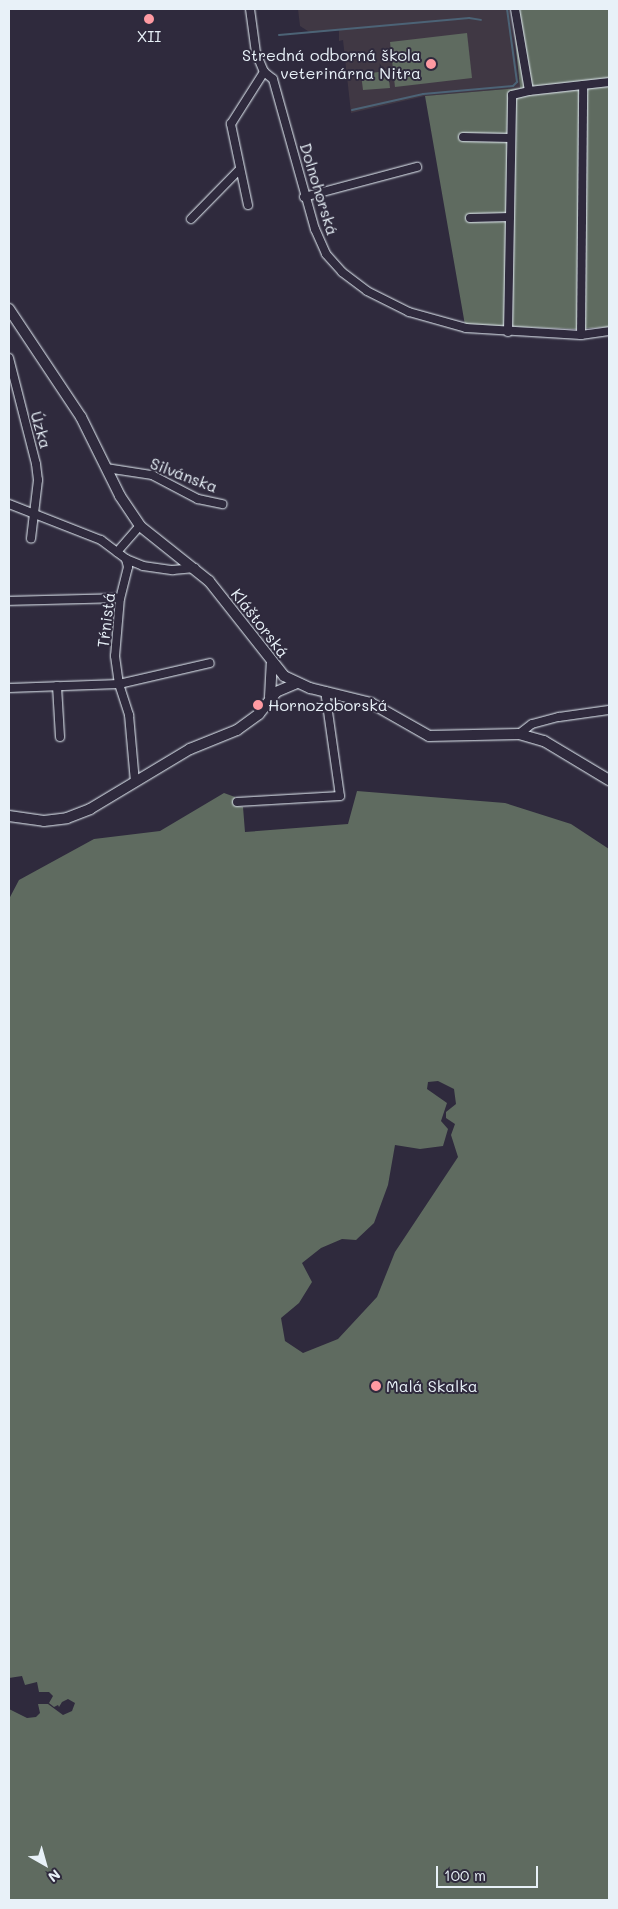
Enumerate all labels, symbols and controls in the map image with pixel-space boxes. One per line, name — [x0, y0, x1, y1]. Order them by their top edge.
marker: XII — [143, 13, 155, 25]
place label: XII — [137, 26, 161, 46]
place label: Stredná odborná škola veterinárna Nitra — [242, 45, 421, 83]
marker: Stredná odborná škola veterinárna Nitra — [425, 58, 437, 70]
street label: Dolnohorská — [296, 140, 342, 238]
street label: Úzka — [27, 409, 55, 451]
street label: Silvánska — [148, 453, 220, 497]
street label: Kláštorská — [227, 585, 293, 661]
street label: Tŕnistá — [93, 591, 119, 649]
place label: Hornozoborská — [268, 695, 388, 715]
marker: Hornozoborská — [252, 699, 264, 711]
place label: Malá Skalka — [386, 1376, 478, 1396]
marker: Malá Skalka — [370, 1380, 382, 1392]
north arrow — [20, 1839, 70, 1889]
scale bar — [438, 1856, 540, 1888]
text: N — [45, 1865, 65, 1887]
text: 100 m — [444, 1865, 486, 1885]

